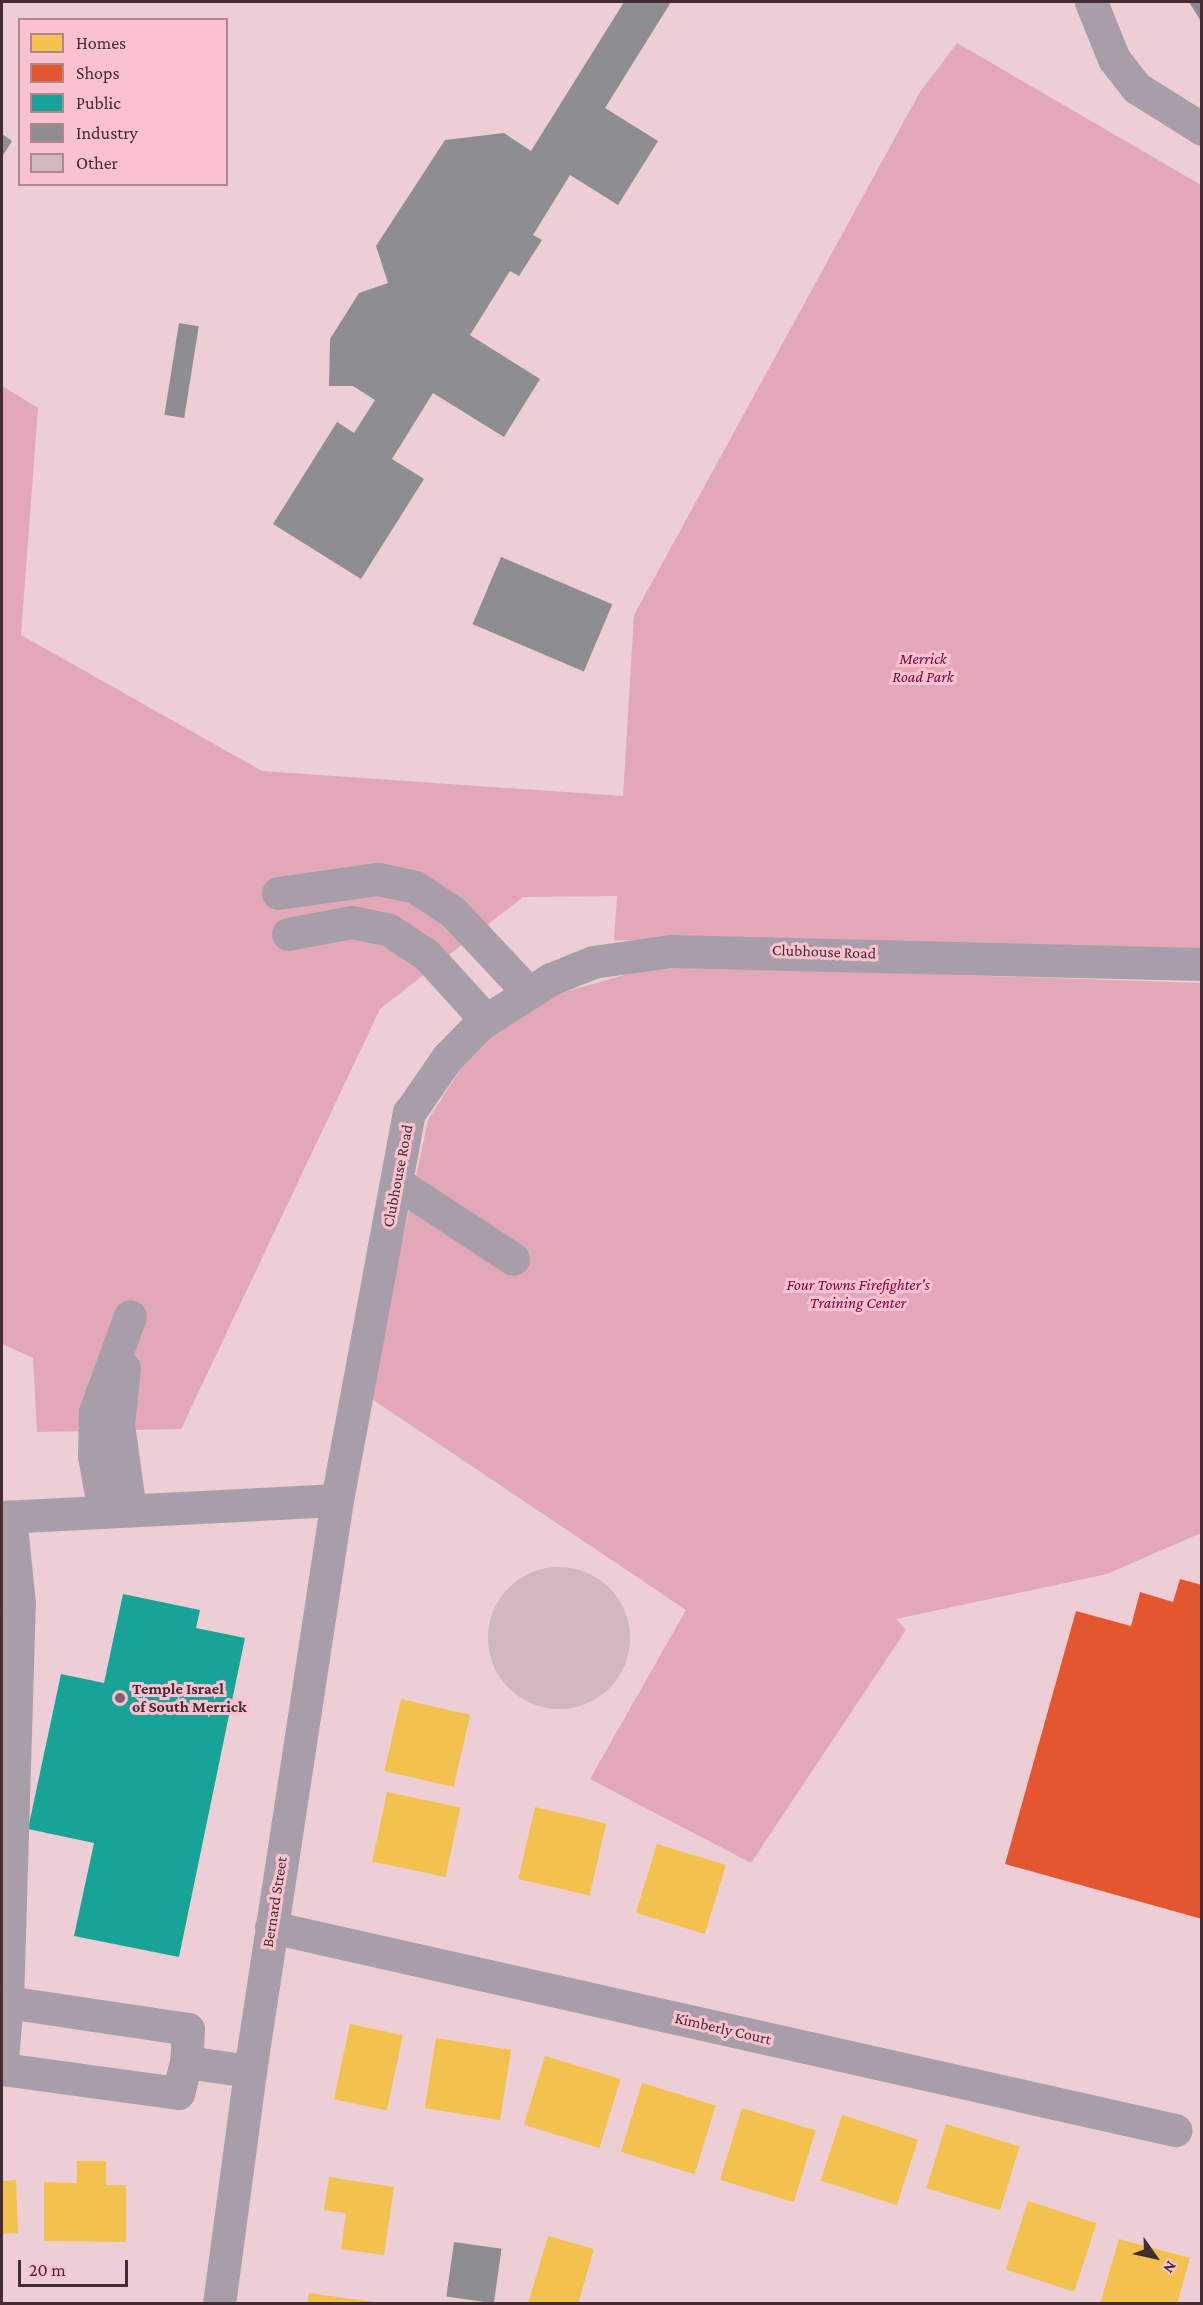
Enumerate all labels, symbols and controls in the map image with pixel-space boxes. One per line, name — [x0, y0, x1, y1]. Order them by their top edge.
legend — [18, 18, 228, 186]
text: Homes — [76, 33, 126, 53]
text: Shops — [76, 63, 120, 83]
text: Public — [76, 93, 121, 113]
text: Industry — [76, 123, 138, 143]
text: Other — [76, 153, 118, 173]
park label: Merrick Road Park — [892, 649, 954, 687]
street label: Clubhouse Road — [772, 941, 876, 963]
street label: Clubhouse Road — [379, 1123, 417, 1229]
park label: Four Towns Firefighter's Training Center — [786, 1275, 930, 1313]
place label: Temple Israel of South Merrick — [132, 1679, 247, 1717]
marker: Temple Israel of South Merrick — [113, 1691, 127, 1705]
street label: Bernard Street — [258, 1855, 292, 1949]
street label: Kimberly Court — [673, 2009, 773, 2049]
north arrow — [1125, 2227, 1185, 2287]
scale bar — [21, 2248, 130, 2286]
text: N — [1160, 2258, 1180, 2277]
text: 20 m — [29, 2260, 66, 2280]

